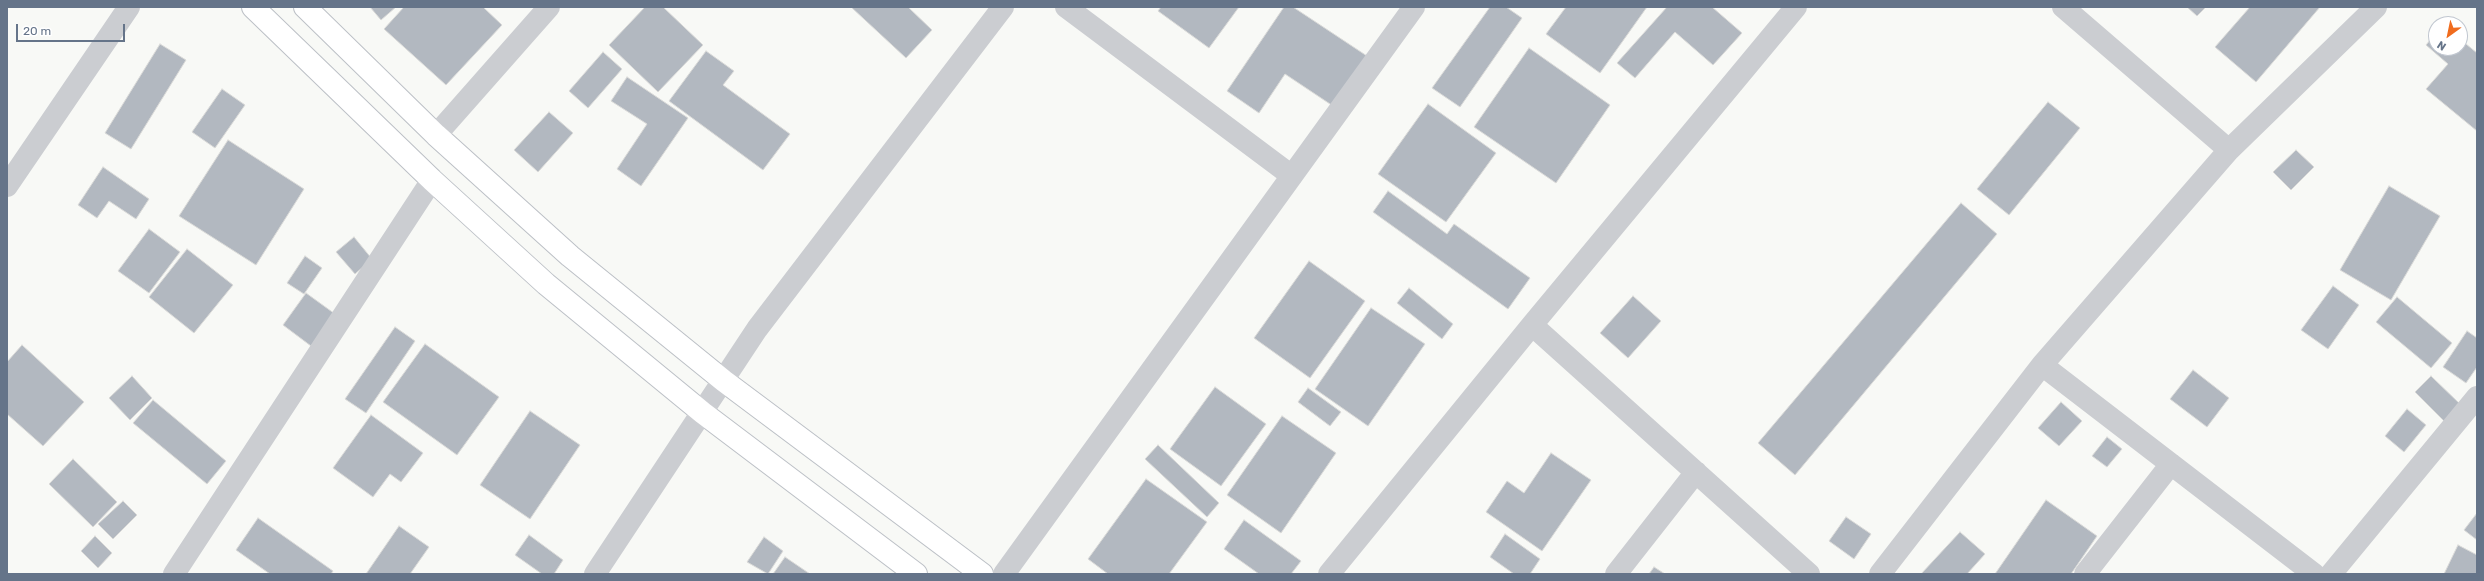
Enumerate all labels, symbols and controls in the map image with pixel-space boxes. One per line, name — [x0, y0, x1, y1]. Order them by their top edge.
scale bar — [18, 16, 127, 42]
north arrow — [2428, 16, 2468, 56]
text: 20 m — [23, 24, 51, 38]
text: N — [2435, 38, 2449, 53]

